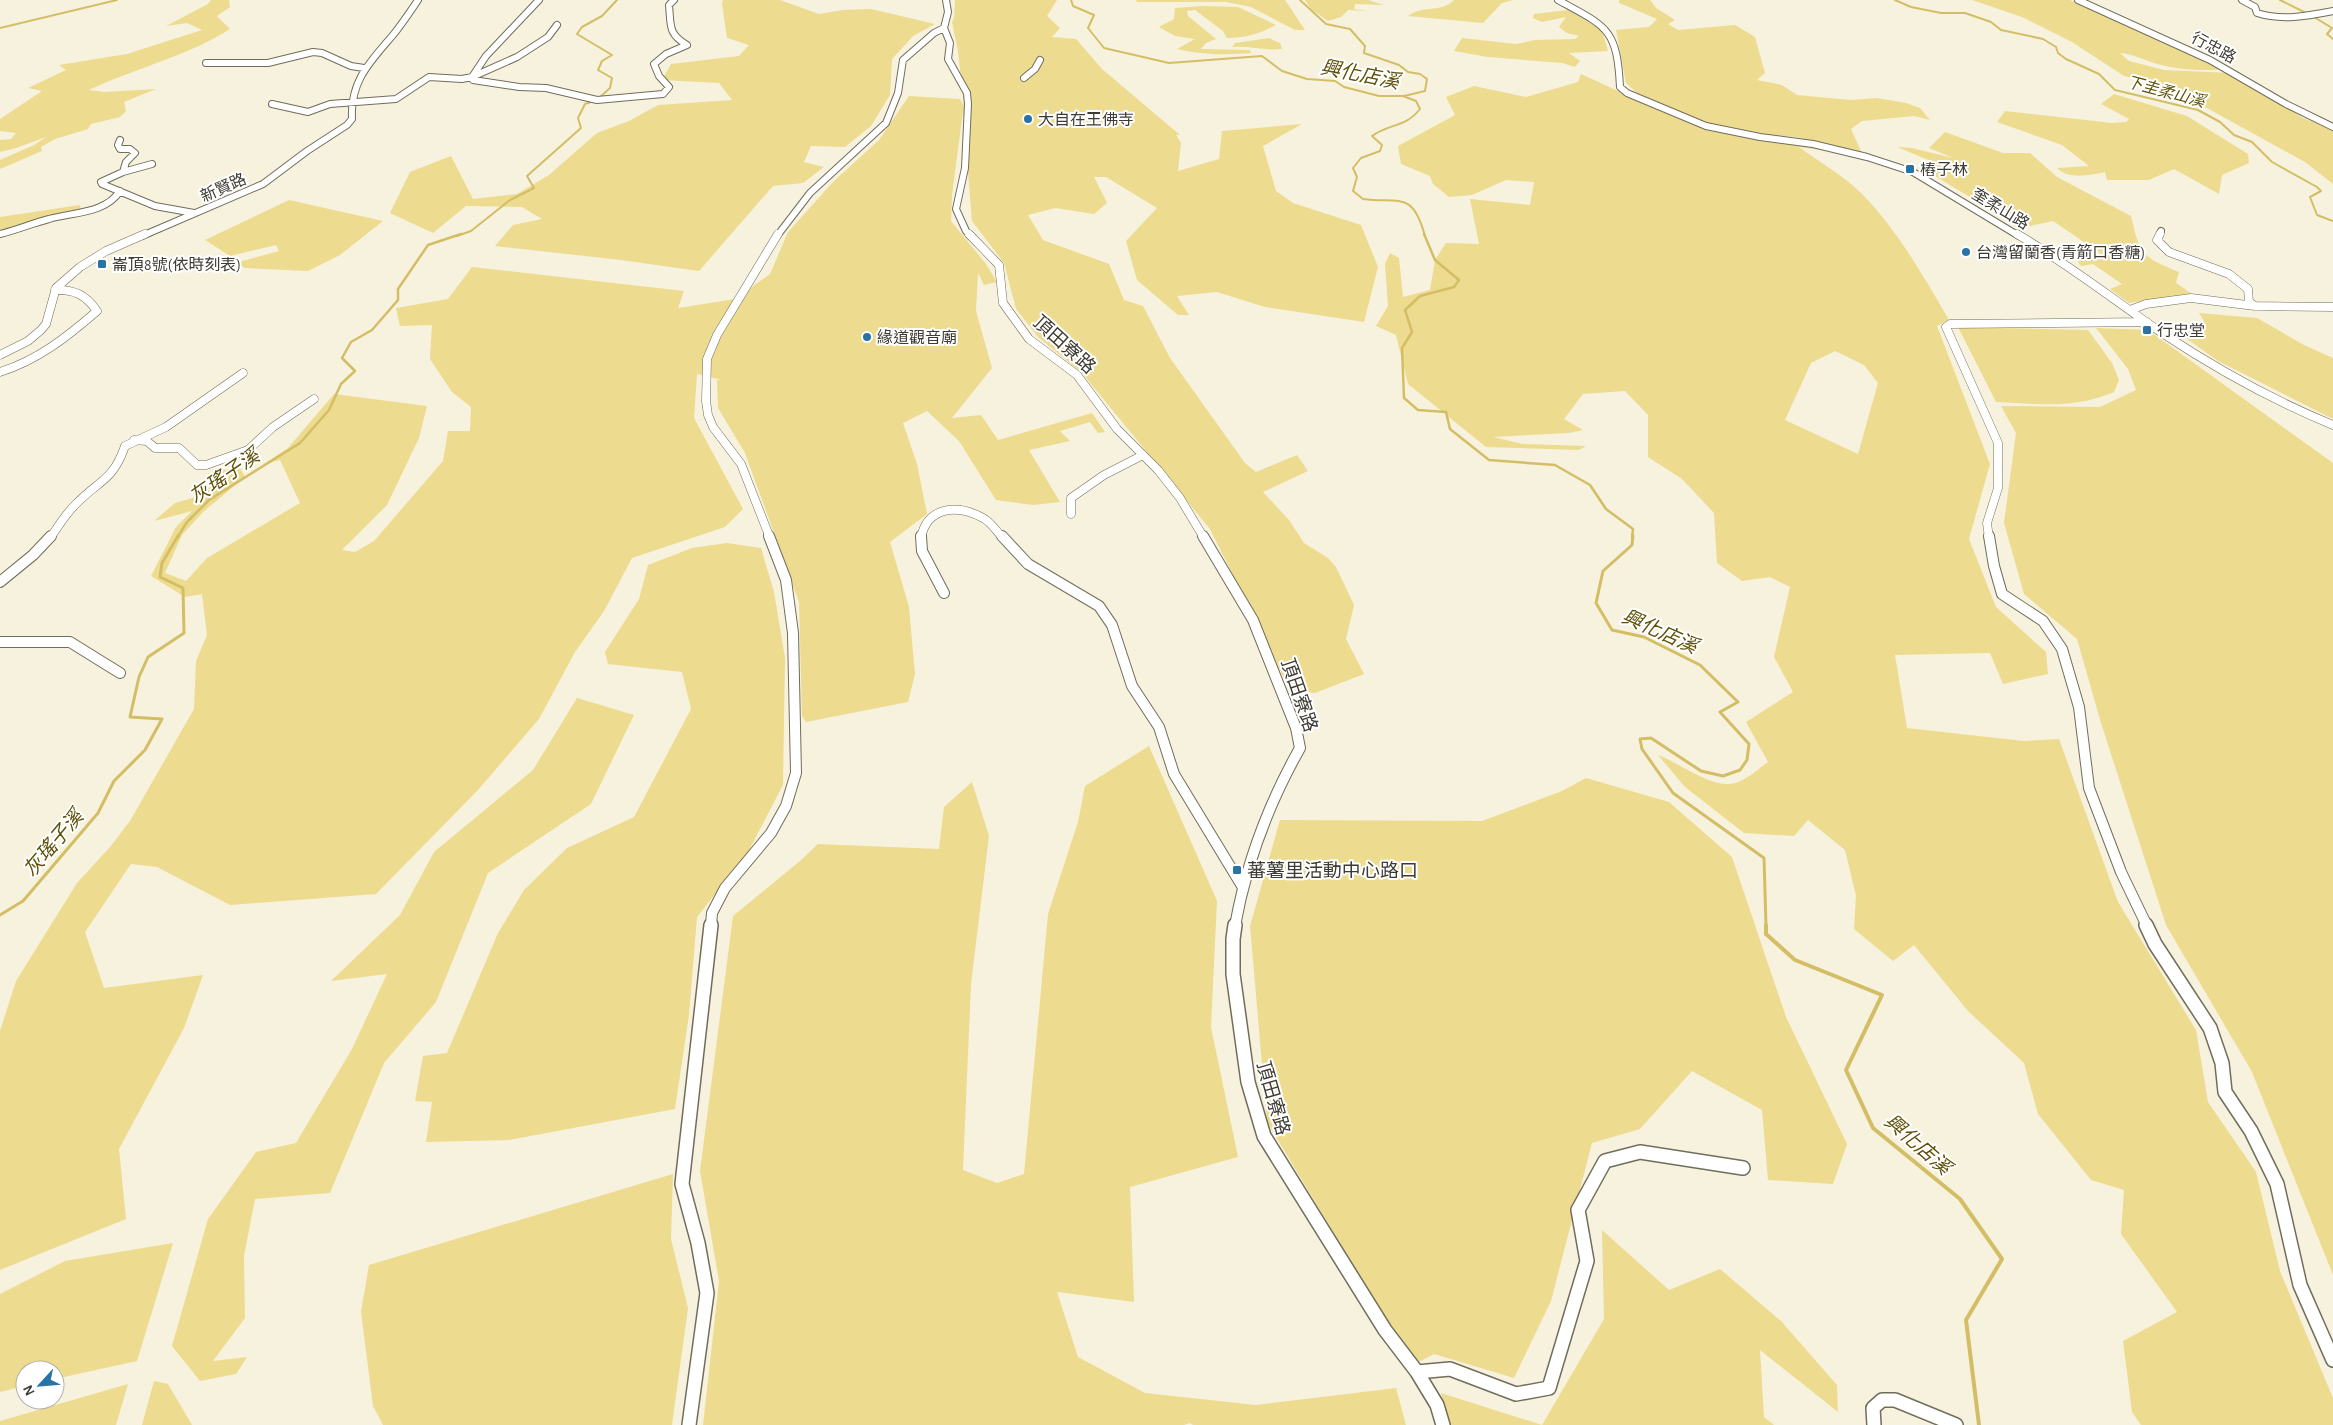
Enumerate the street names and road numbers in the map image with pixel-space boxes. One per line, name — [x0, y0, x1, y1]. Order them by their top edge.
street label: 行忠路 — [2189, 29, 2239, 66]
street label: 新賢路 — [198, 170, 249, 205]
street label: 奎柔山路 — [1969, 185, 2033, 232]
street label: 頂田寮路 — [1029, 312, 1099, 378]
street label: 頂田寮路 — [1277, 656, 1321, 735]
street label: 頂田寮路 — [1253, 1059, 1293, 1138]

